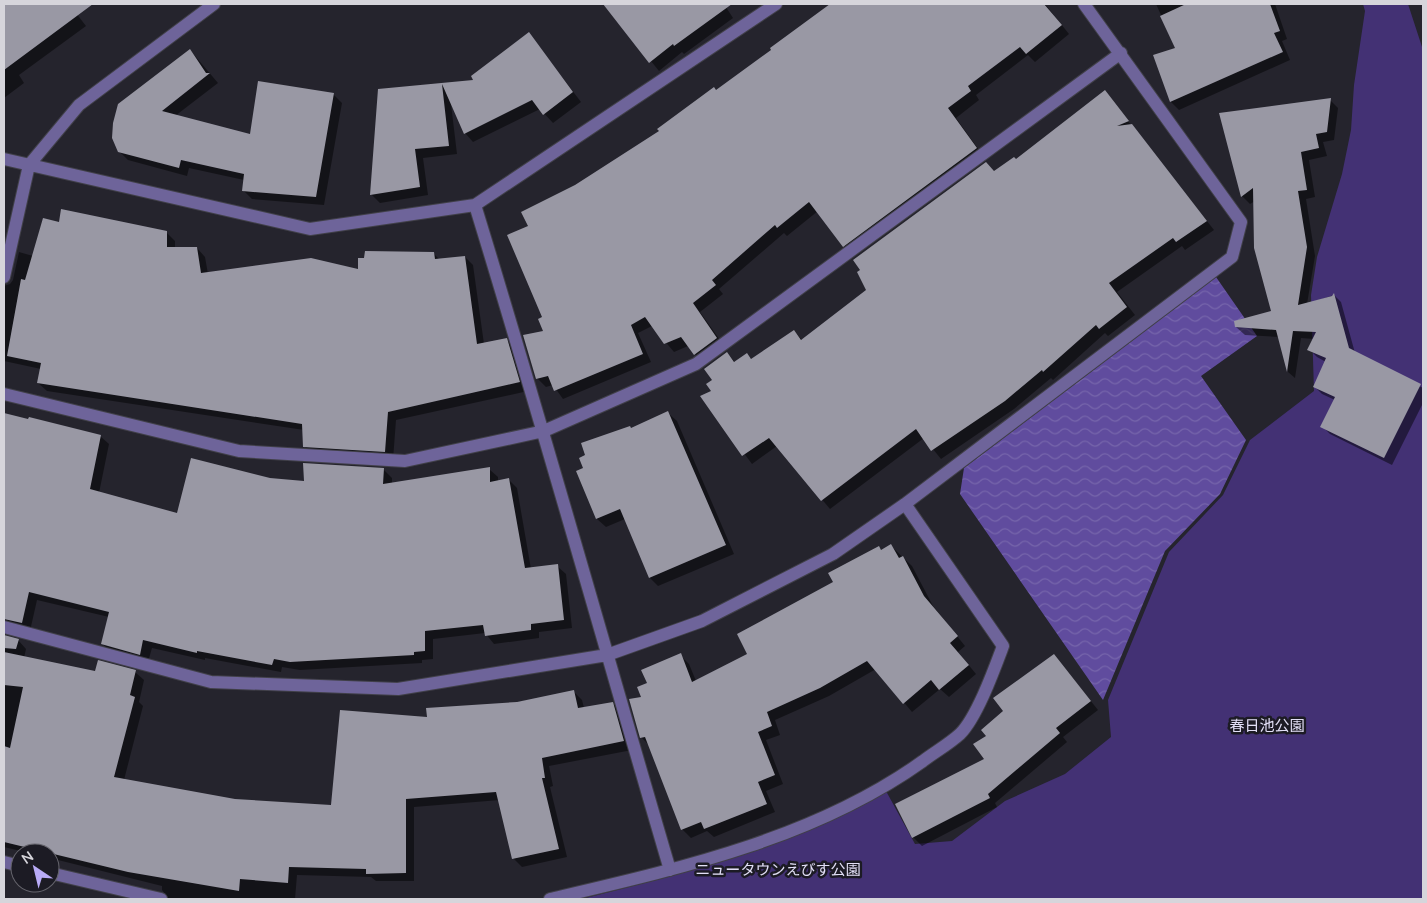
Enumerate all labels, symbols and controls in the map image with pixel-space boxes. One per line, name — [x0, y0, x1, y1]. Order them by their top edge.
park label: 春日池公園 — [1229, 716, 1305, 736]
north arrow — [10, 843, 60, 893]
text: N — [18, 847, 38, 869]
park label: ニュータウンえびす公園 — [695, 860, 861, 880]

